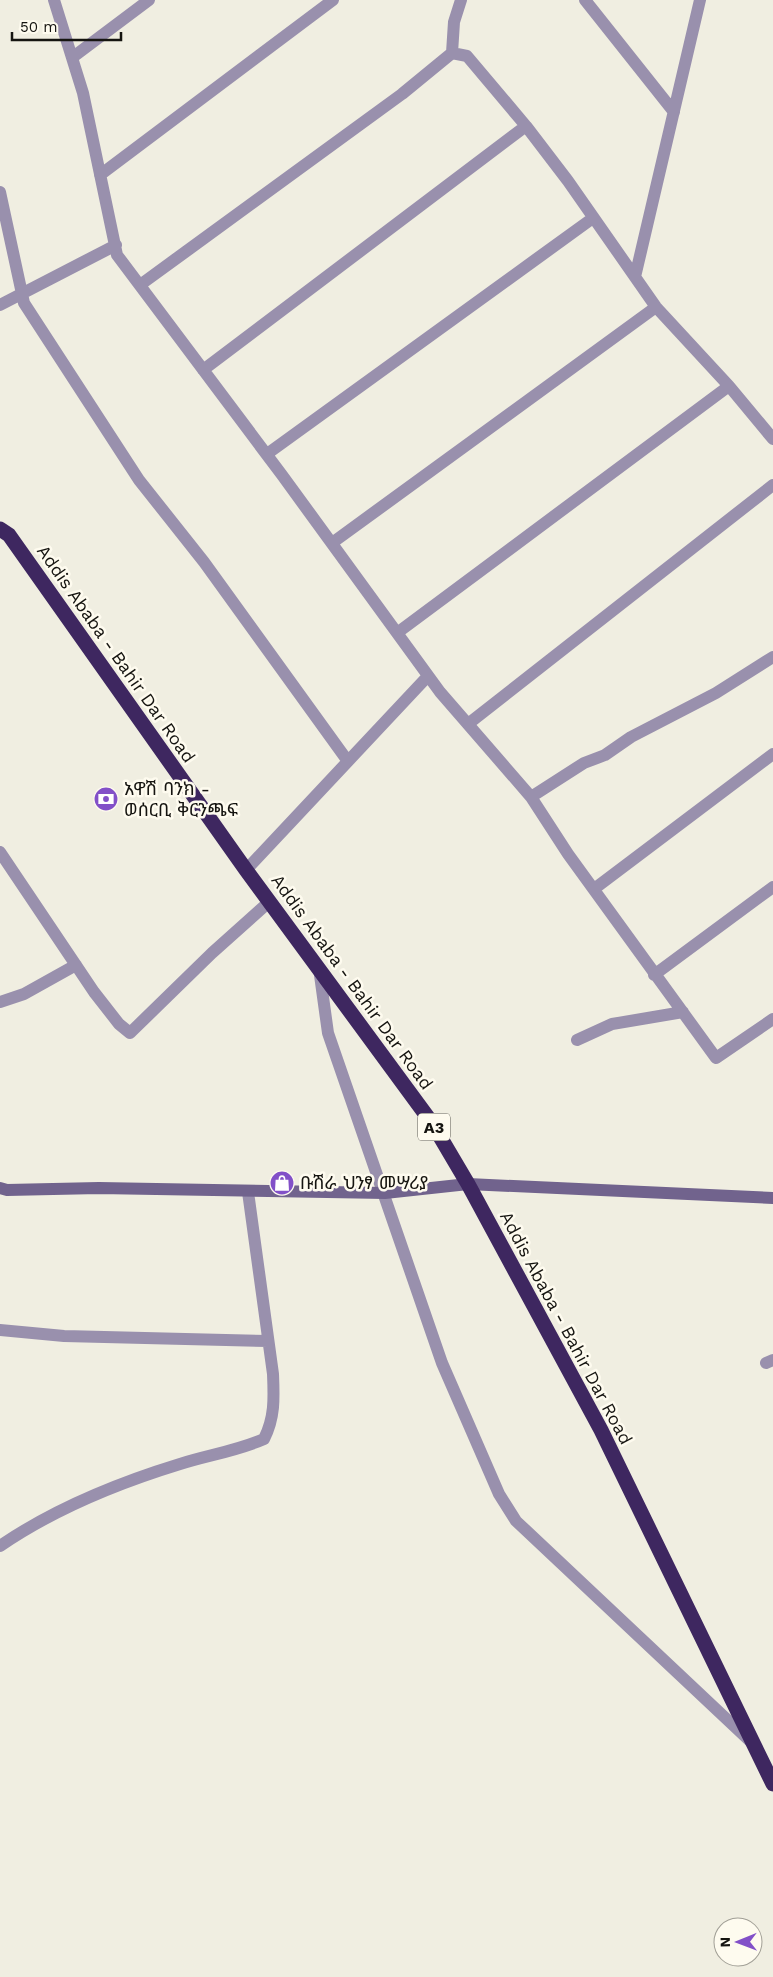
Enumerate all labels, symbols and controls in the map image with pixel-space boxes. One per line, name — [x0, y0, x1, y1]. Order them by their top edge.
scale bar — [12, 10, 121, 42]
text: 50 m — [20, 18, 57, 36]
street label: Addis Ababa - Bahir Dar Road — [33, 541, 200, 767]
place label: አዋሽ ባንክ - ወሰርቢ ቅርንጫፍ — [124, 778, 238, 820]
bank icon: አዋሽ ባንክ - ወሰርቢ ቅርንጫፍ — [93, 786, 119, 812]
street label: Addis Ababa - Bahir Dar Road — [267, 870, 438, 1093]
road number: A3 — [418, 1114, 450, 1140]
shop icon: ቡሽራ ህንፃ መሣሪያ — [269, 1170, 295, 1196]
place label: ቡሽራ ህንፃ መሣሪያ — [300, 1172, 428, 1193]
street label: Addis Ababa - Bahir Dar Road — [496, 1208, 637, 1448]
north arrow — [713, 1917, 763, 1967]
text: N — [717, 1937, 733, 1948]

